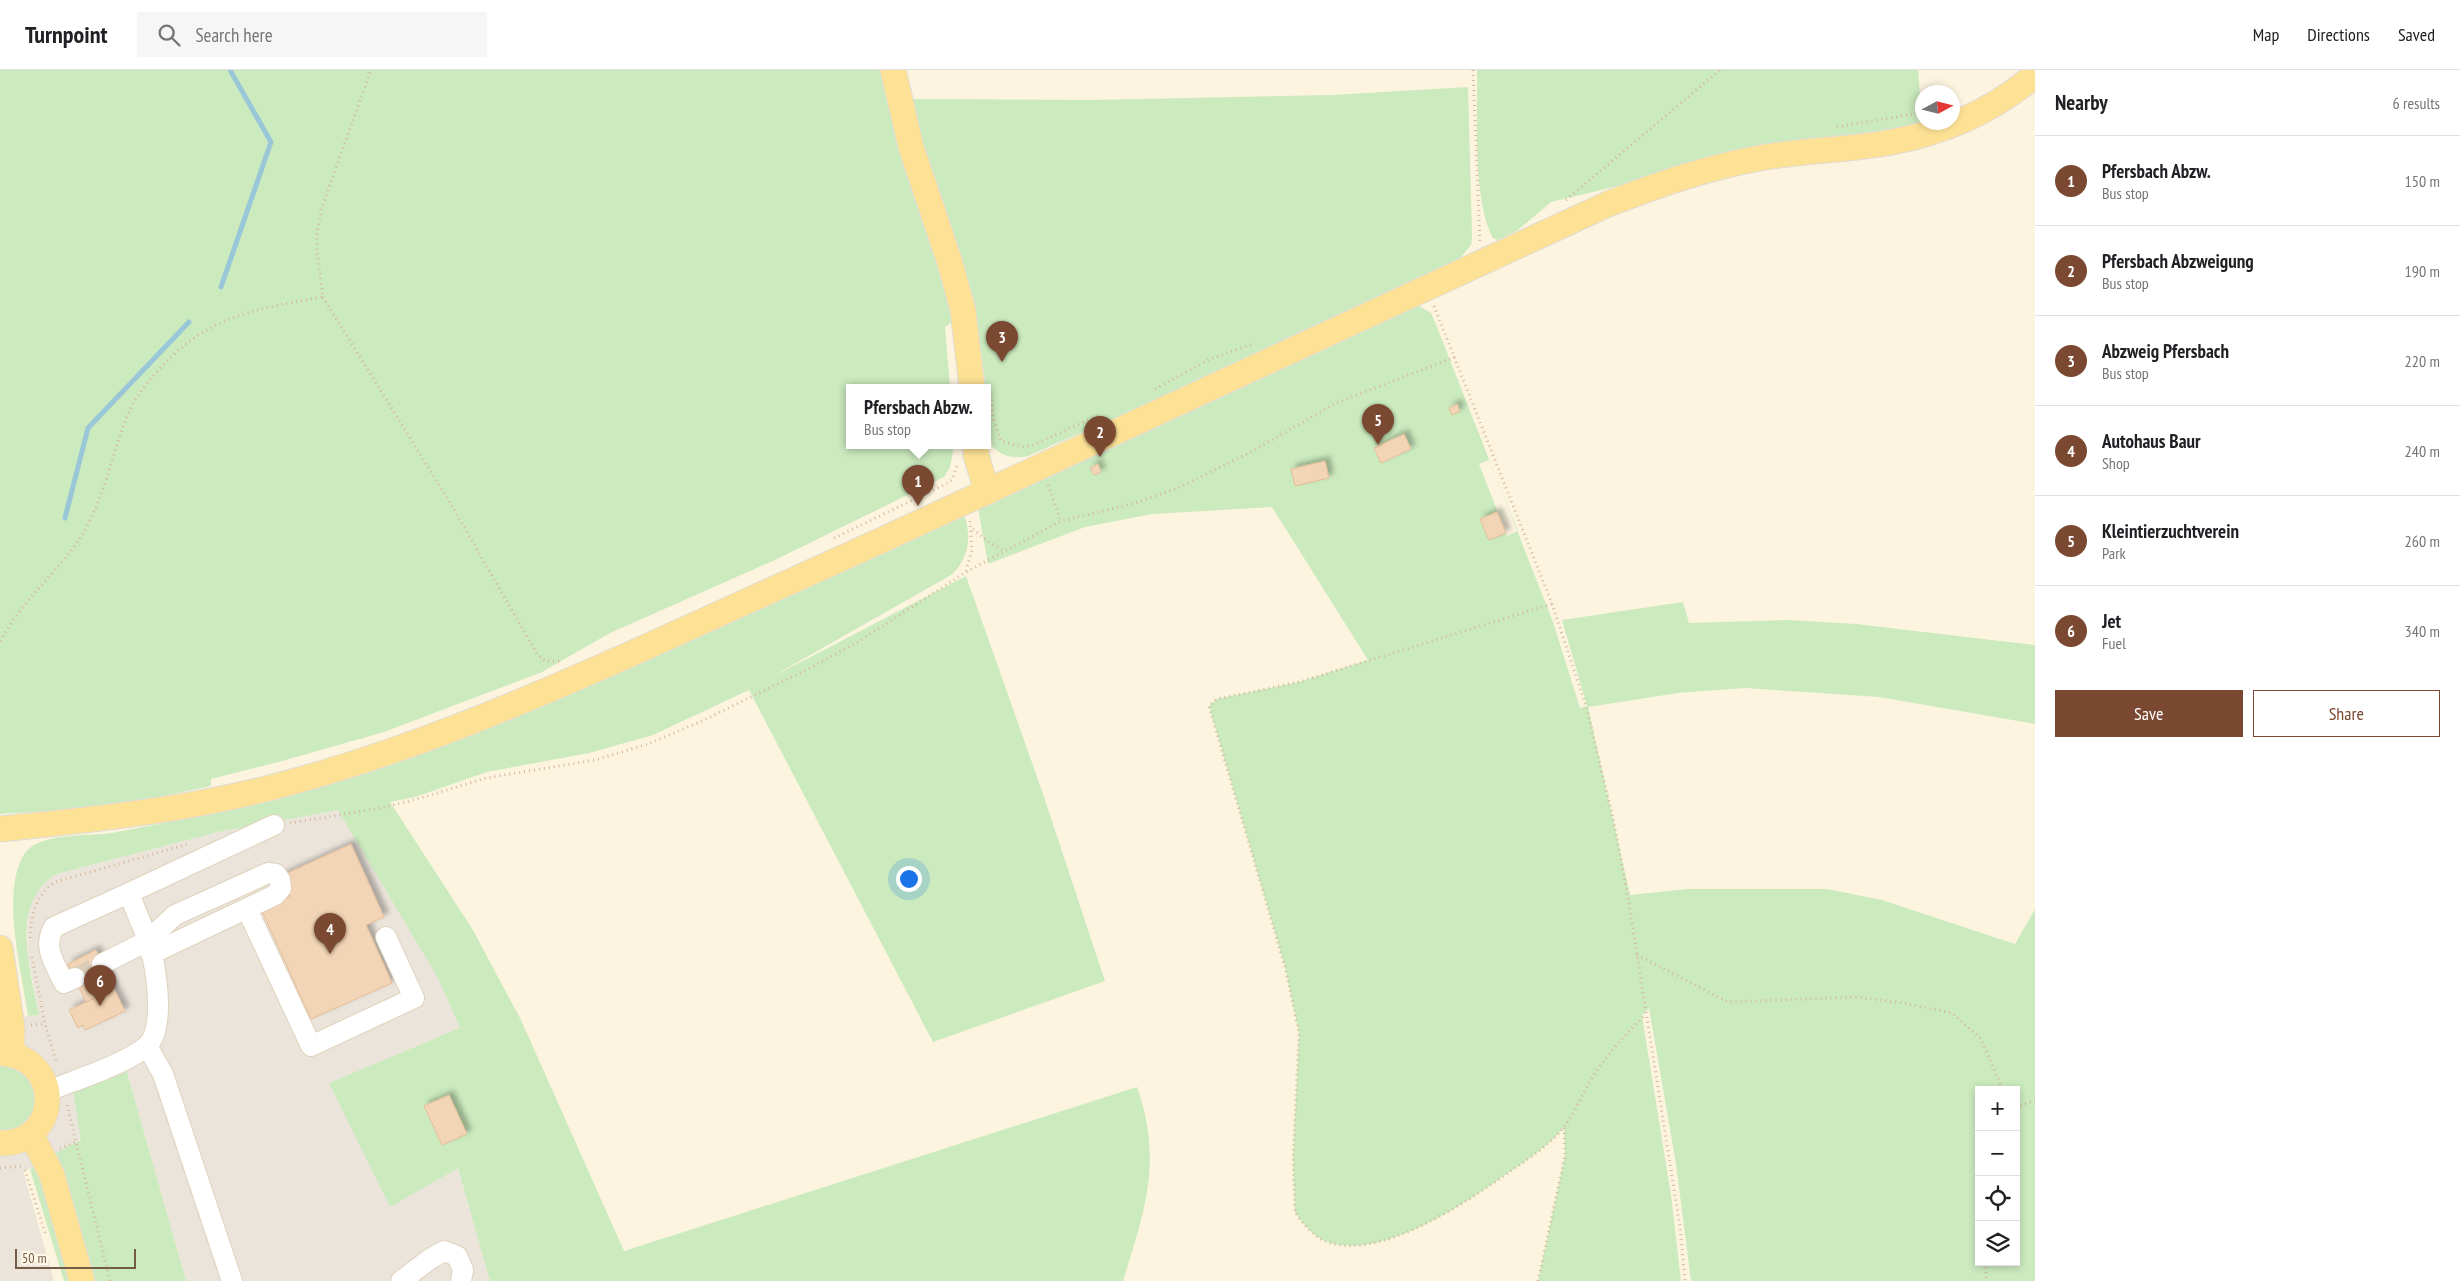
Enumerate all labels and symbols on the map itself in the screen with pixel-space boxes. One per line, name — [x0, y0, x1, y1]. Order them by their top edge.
north arrow — [1915, 85, 1960, 130]
pin: 3 — [986, 321, 1018, 362]
pin: 5 — [1362, 404, 1394, 445]
pin: 2 — [1084, 416, 1116, 457]
pin: 1 — [902, 465, 934, 506]
your location — [896, 866, 922, 892]
pin: 4 — [314, 913, 346, 954]
pin: 6 — [84, 965, 116, 1006]
scale bar — [15, 1246, 136, 1269]

